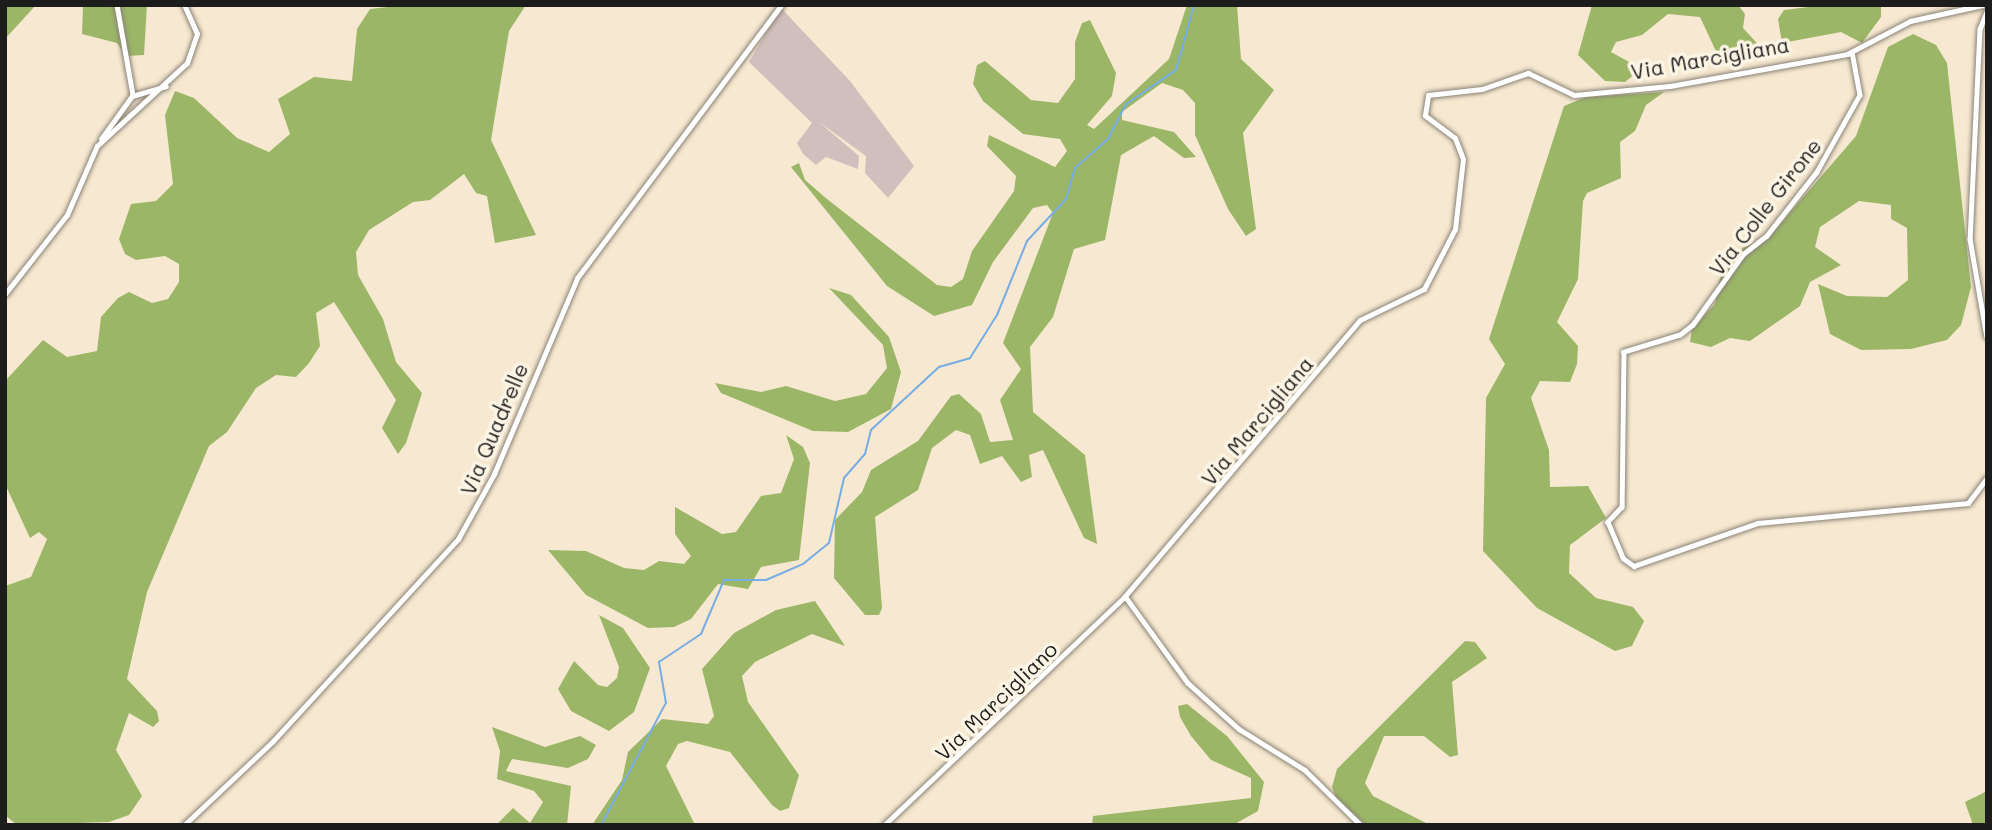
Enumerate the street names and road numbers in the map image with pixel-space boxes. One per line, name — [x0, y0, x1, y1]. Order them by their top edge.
street label: Via Marcigliana — [1629, 32, 1791, 84]
street label: Via Colle Girone — [1704, 133, 1826, 281]
street label: Via Marcigliana — [1196, 351, 1318, 491]
street label: Via Quadrelle — [455, 359, 533, 499]
street label: Via Marcigliano — [930, 636, 1062, 766]

